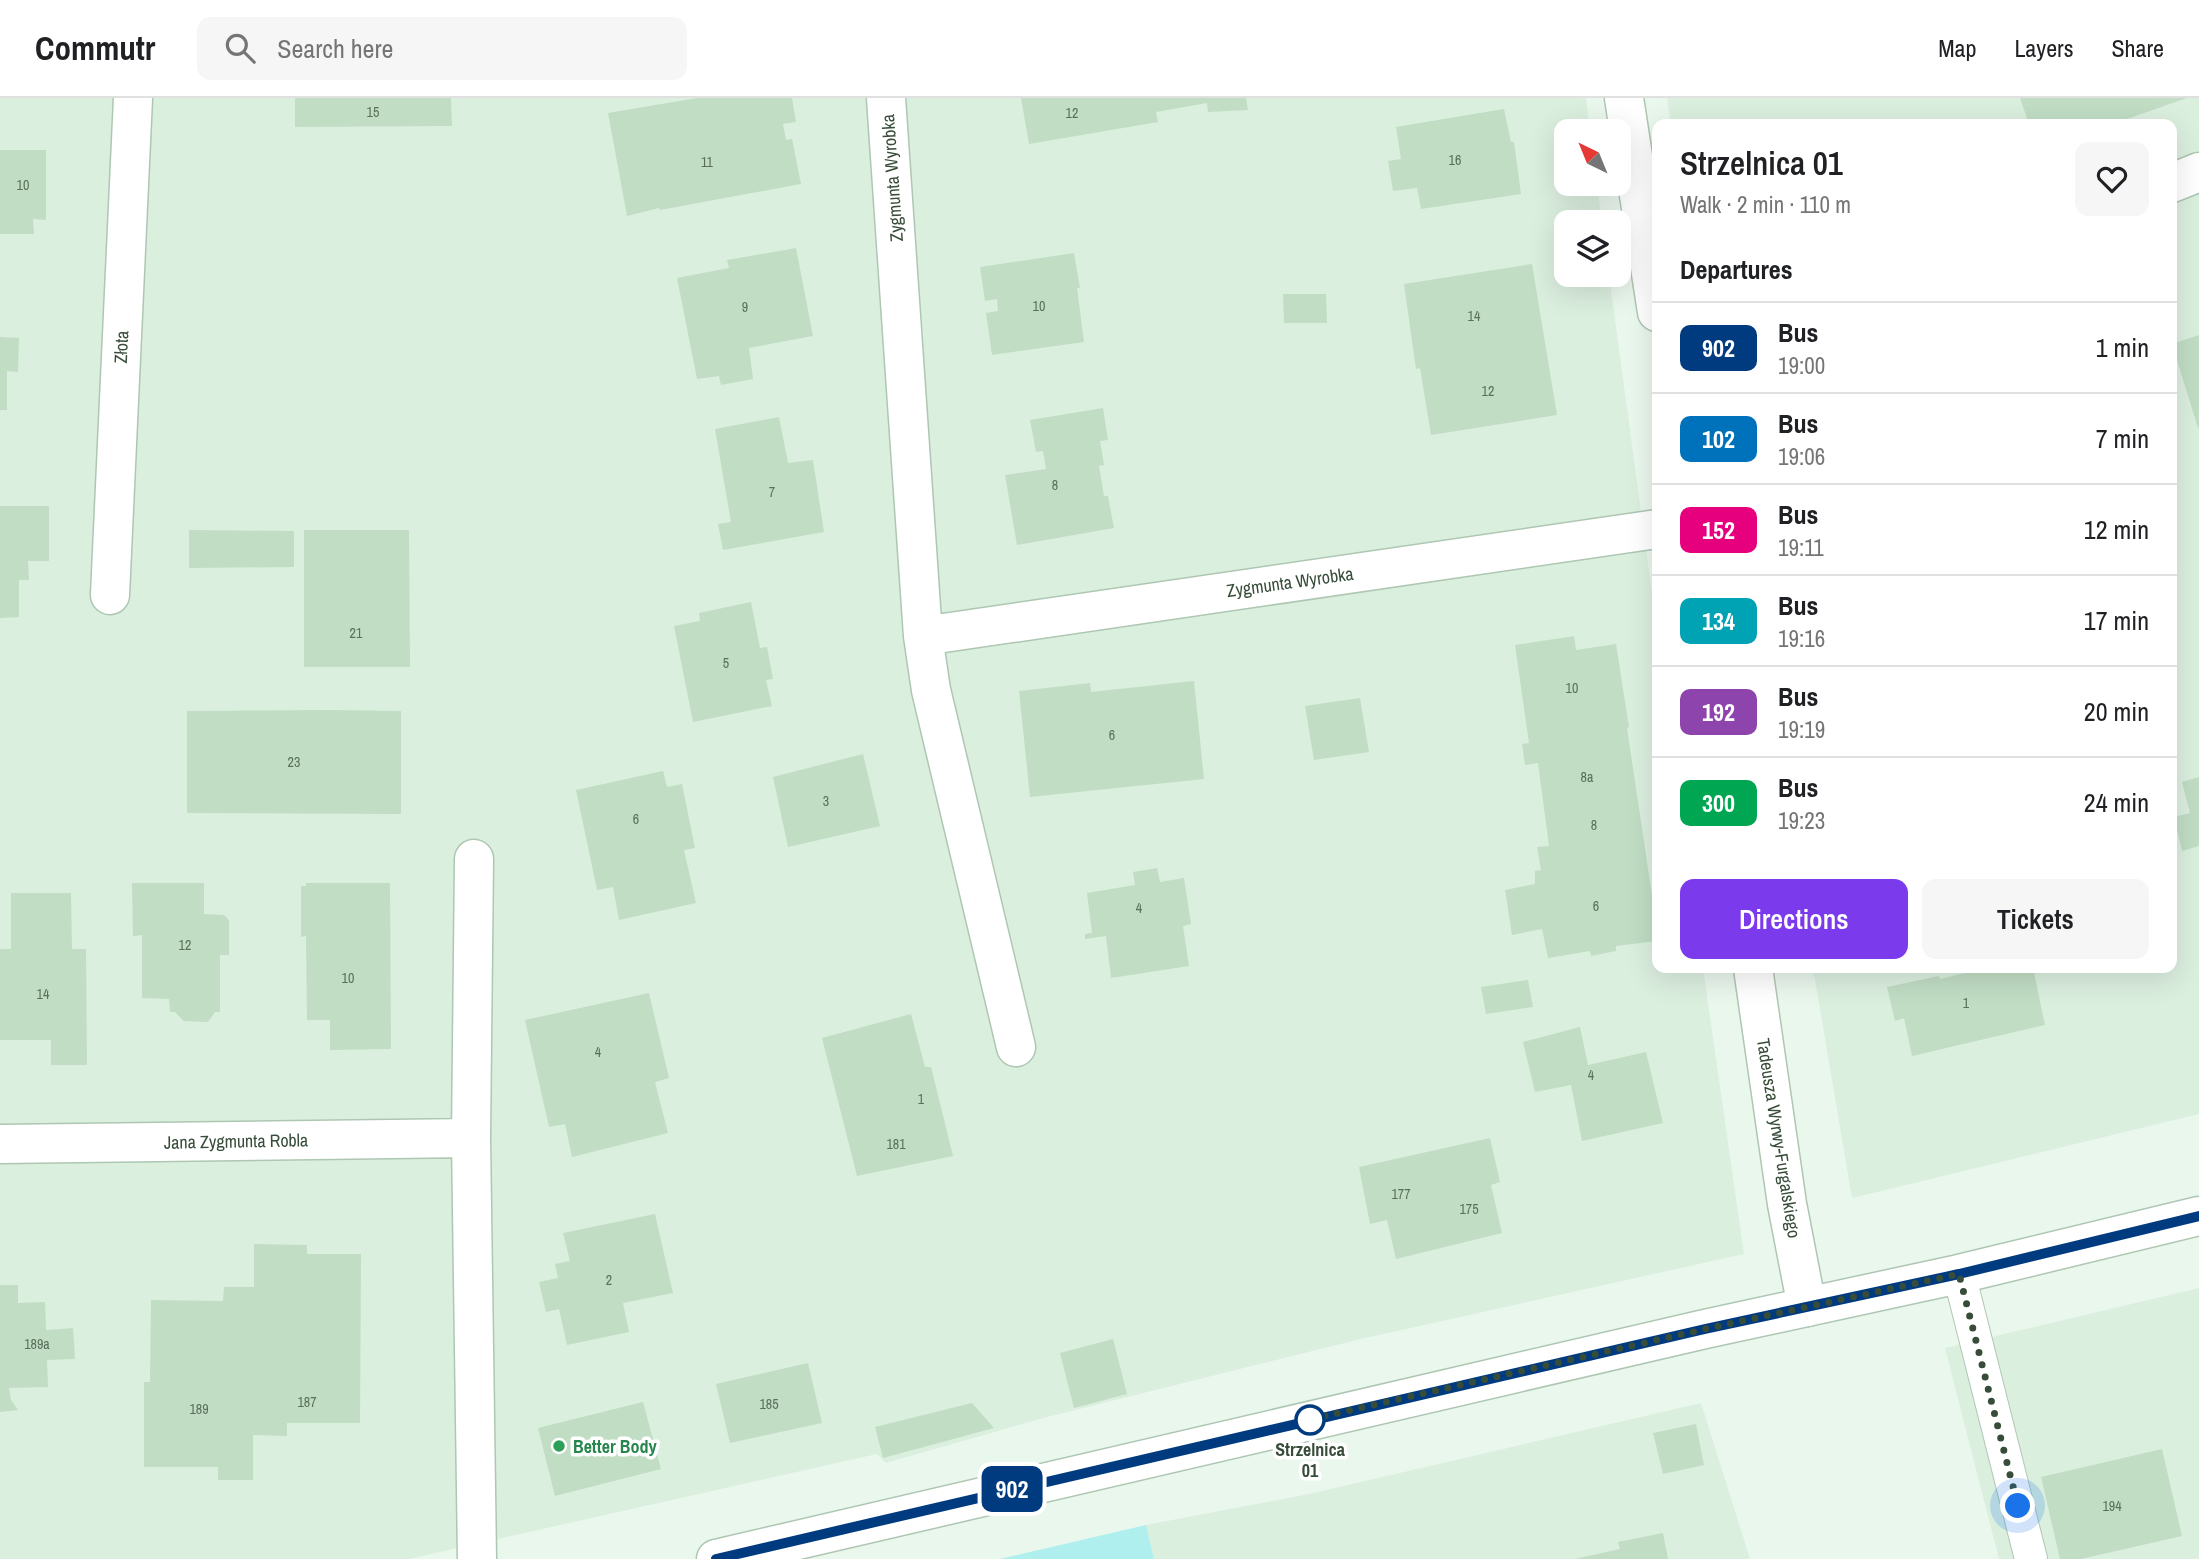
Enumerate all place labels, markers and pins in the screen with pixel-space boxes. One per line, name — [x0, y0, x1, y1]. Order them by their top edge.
marker: Strzelnica 01 — [1295, 1405, 1325, 1435]
place label: Better Body — [573, 1434, 657, 1459]
place label: Strzelnica 01 — [1275, 1437, 1346, 1483]
marker: Better Body — [551, 1438, 567, 1454]

